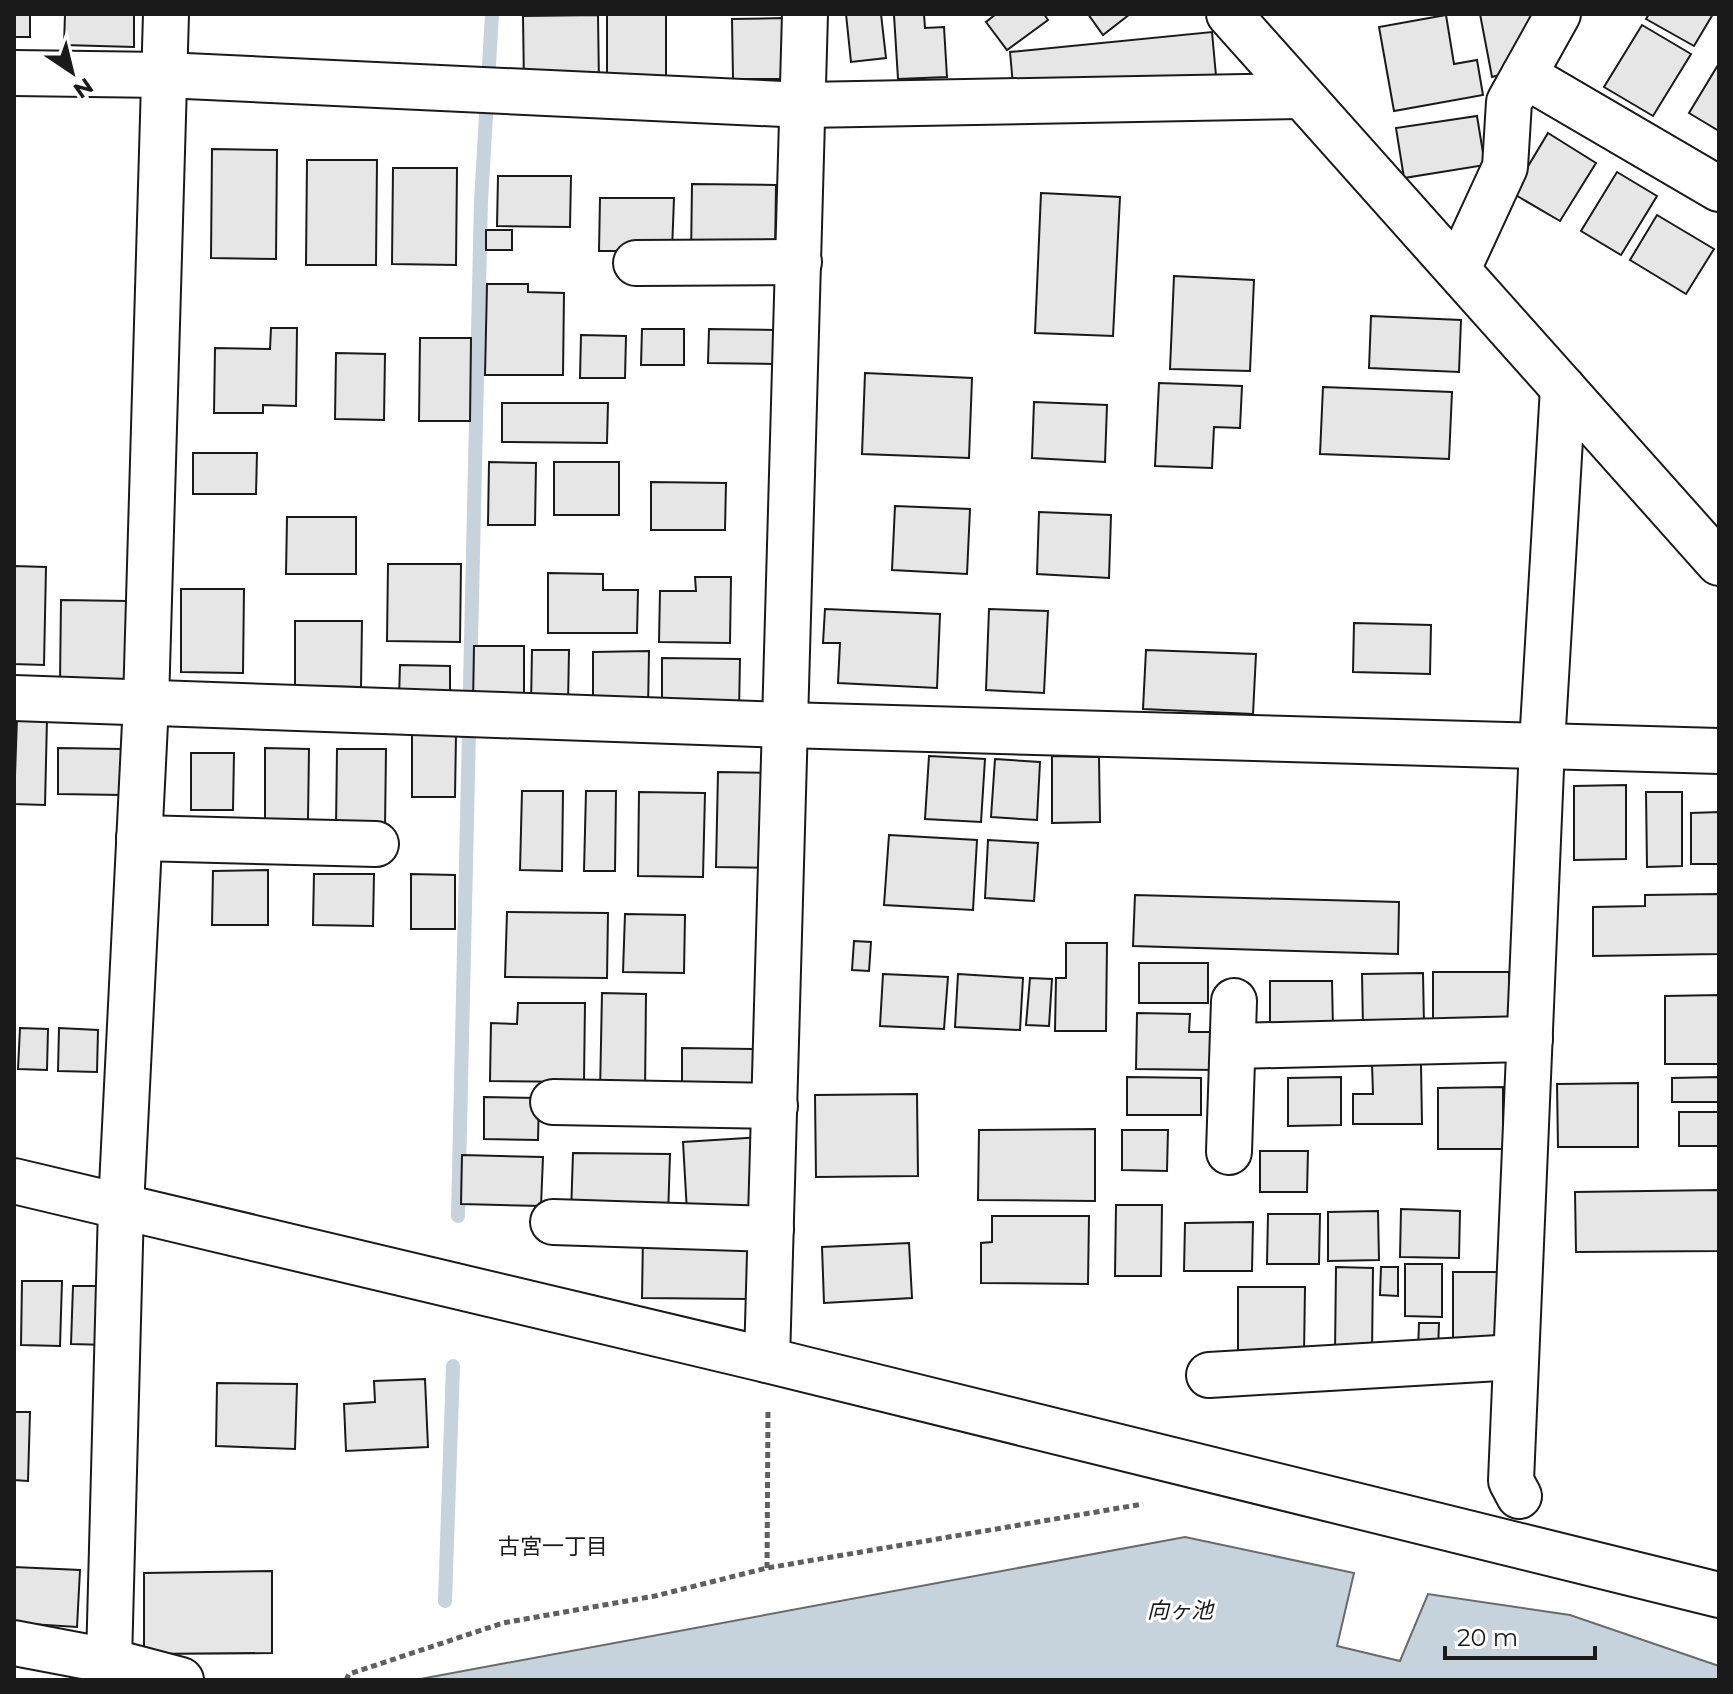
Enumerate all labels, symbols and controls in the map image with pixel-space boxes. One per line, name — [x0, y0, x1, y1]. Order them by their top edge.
north arrow — [32, 32, 112, 112]
text: N — [68, 72, 98, 104]
district label: 古宮一丁目 — [498, 1533, 608, 1560]
water label: 向ヶ池 — [1147, 1597, 1215, 1624]
scale bar — [1445, 1610, 1595, 1660]
text: 20 m — [1457, 1623, 1518, 1652]

